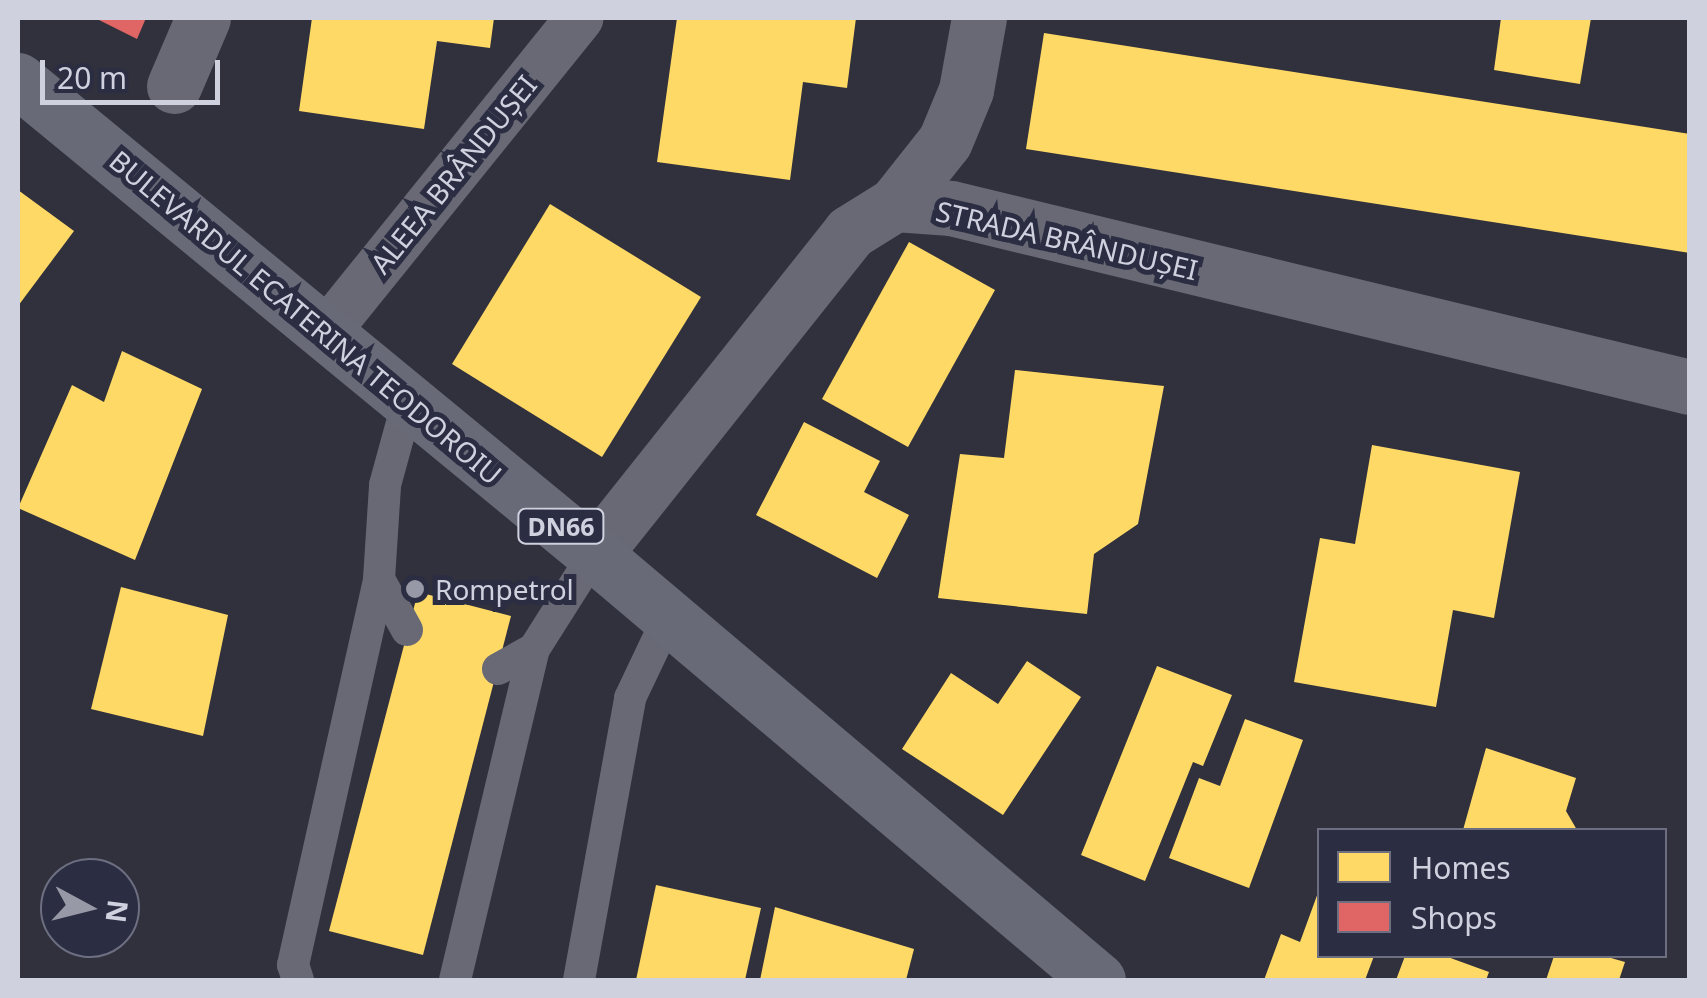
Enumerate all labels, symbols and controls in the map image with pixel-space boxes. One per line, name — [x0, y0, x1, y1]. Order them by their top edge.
scale bar — [45, 40, 225, 102]
text: 20 m — [57, 57, 127, 98]
street label: ALEEA BRÂNDUȘEI — [363, 68, 543, 280]
street label: BULEVARDUL ECATERINA TEODOROIU — [103, 143, 509, 491]
street label: STRADA BRÂNDUȘEI — [933, 194, 1201, 286]
road number: DN66 — [516, 506, 606, 546]
place label: Rompetrol — [435, 572, 574, 606]
marker: Rompetrol — [404, 578, 426, 600]
legend — [1317, 828, 1667, 958]
text: Homes — [1411, 847, 1511, 888]
north arrow — [40, 858, 140, 958]
text: Shops — [1411, 897, 1497, 938]
text: N — [98, 898, 138, 925]

